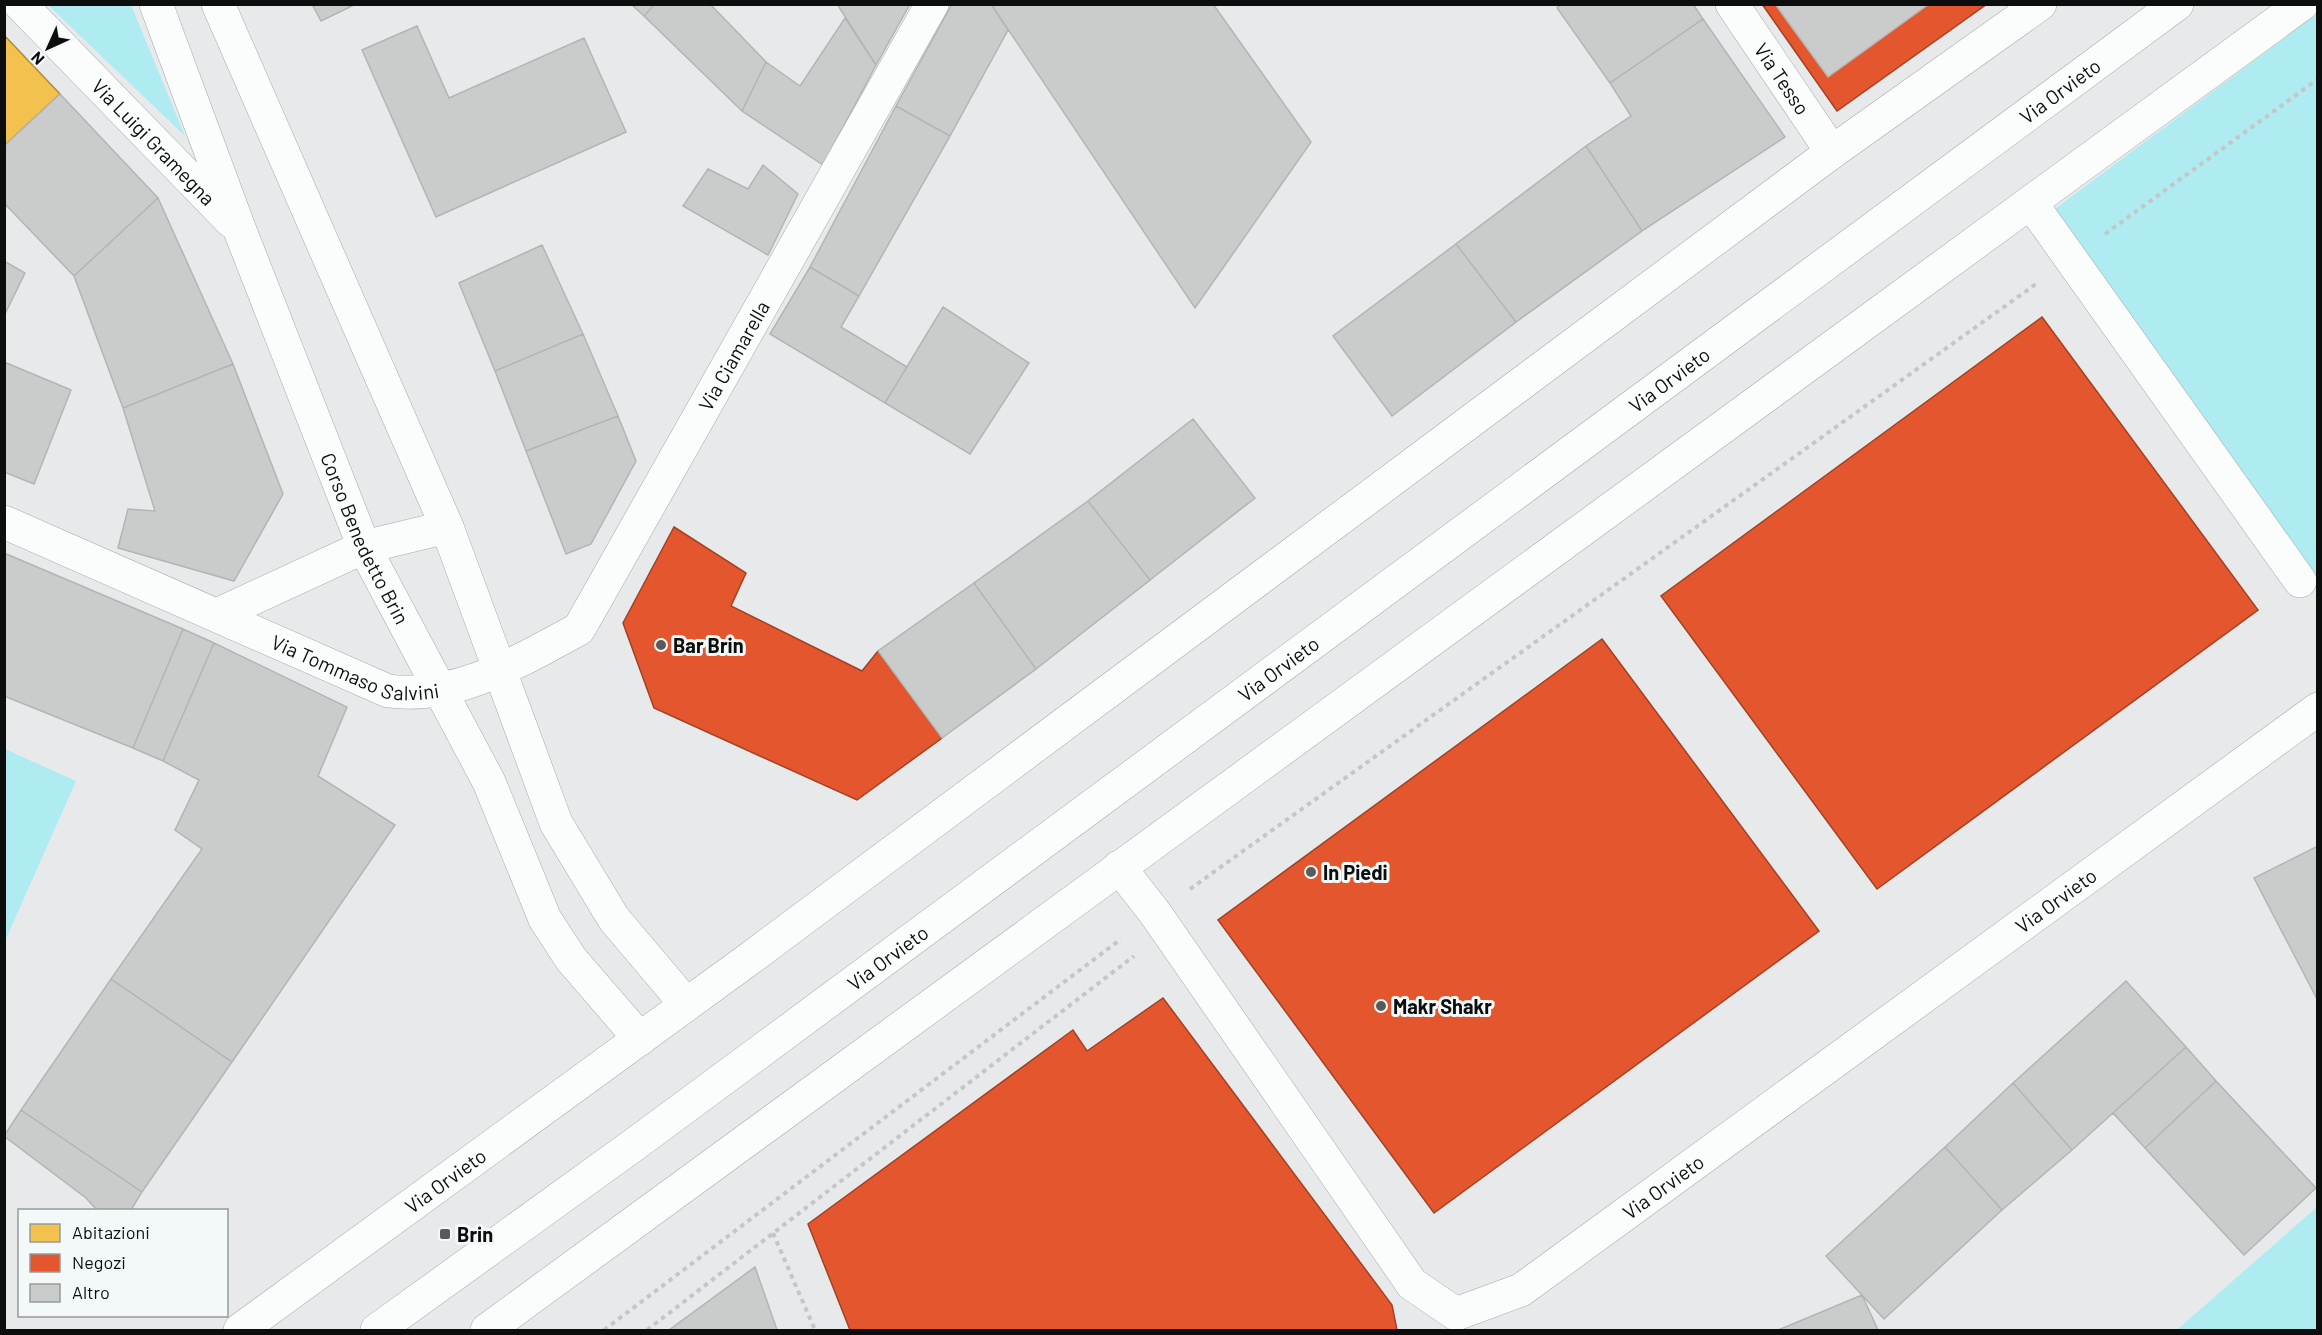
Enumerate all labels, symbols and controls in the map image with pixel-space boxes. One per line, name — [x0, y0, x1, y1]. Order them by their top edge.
north arrow — [18, 18, 78, 78]
street label: Via Tesso — [1750, 38, 1815, 119]
text: N — [27, 48, 48, 69]
street label: Via Orvieto — [2015, 53, 2105, 128]
street label: Via Luigi Gramegna — [87, 74, 221, 210]
street label: Via Ciamarella — [693, 296, 774, 415]
street label: Via Orvieto — [1624, 342, 1714, 417]
street label: Corso Benedetto Brin — [316, 449, 415, 628]
street label: Via Tommaso Salvini — [268, 629, 441, 704]
street label: Via Orvieto — [1233, 631, 1323, 706]
place label: Bar Brin — [673, 633, 744, 657]
marker: Bar Brin — [654, 638, 668, 652]
place label: In Piedi — [1323, 860, 1388, 884]
street label: Via Orvieto — [2010, 863, 2101, 938]
marker: In Piedi — [1304, 865, 1318, 879]
street label: Via Orvieto — [842, 920, 933, 995]
place label: Makr Shakr — [1393, 994, 1492, 1018]
marker: Makr Shakr — [1374, 999, 1388, 1013]
street label: Via Orvieto — [400, 1143, 491, 1218]
street label: Via Orvieto — [1618, 1149, 1708, 1224]
legend — [18, 1209, 228, 1317]
text: Abitazioni — [72, 1221, 150, 1243]
place label: Brin — [457, 1222, 493, 1246]
marker: Brin — [438, 1227, 452, 1241]
text: Negozi — [72, 1251, 126, 1273]
text: Altro — [72, 1281, 110, 1303]

